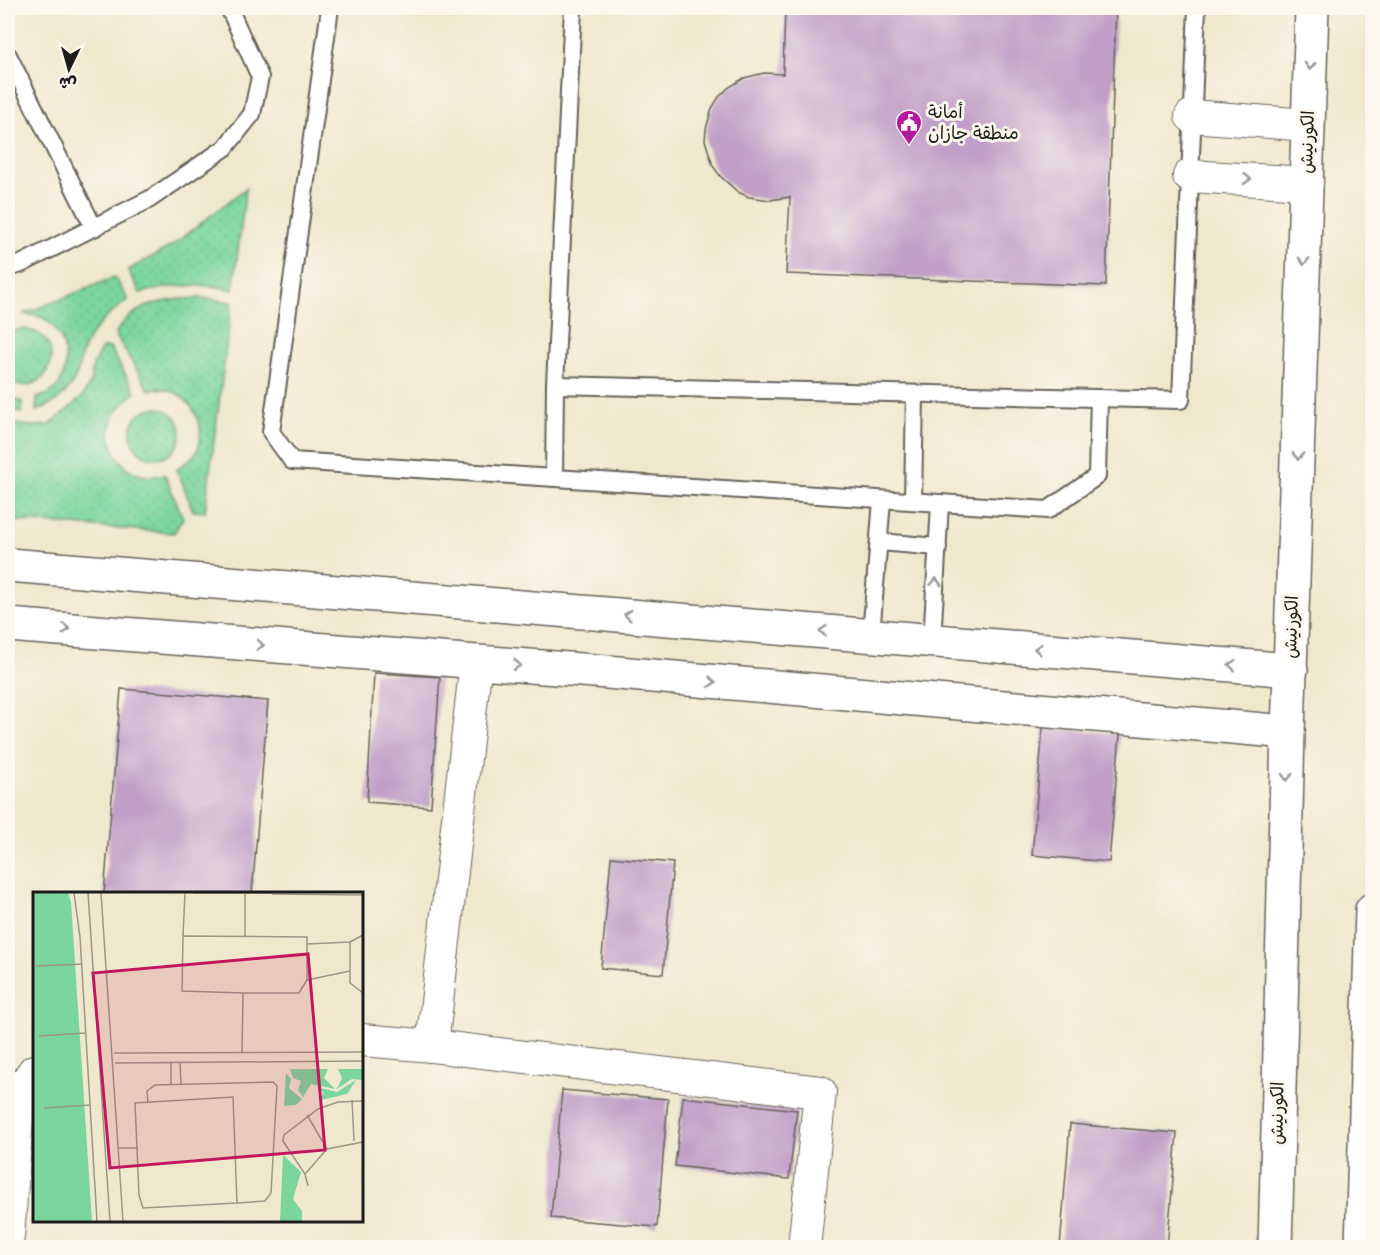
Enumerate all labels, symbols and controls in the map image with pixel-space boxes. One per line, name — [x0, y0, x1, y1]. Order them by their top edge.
north arrow — [39, 39, 99, 99]
one-way arrow — [1304, 61, 1317, 70]
text: ش — [58, 71, 78, 94]
place label: أمانة منطقة جازان — [928, 101, 1019, 146]
public building icon: أمانة منطقة جازان — [894, 108, 924, 146]
street label: الكورنيش — [1295, 110, 1321, 174]
one-way arrow — [1243, 172, 1252, 185]
one-way arrow — [1298, 256, 1310, 265]
one-way arrow — [1291, 451, 1304, 460]
one-way arrow — [929, 578, 942, 587]
street label: الكورنيش — [1279, 595, 1305, 659]
one-way arrow — [624, 609, 633, 622]
one-way arrow — [61, 622, 70, 635]
one-way arrow — [818, 624, 827, 637]
one-way arrow — [256, 638, 265, 651]
one-way arrow — [1033, 643, 1042, 656]
one-way arrow — [513, 658, 522, 671]
one-way arrow — [1228, 659, 1237, 672]
one-way arrow — [707, 675, 716, 688]
one-way arrow — [1281, 772, 1293, 781]
inset map — [33, 892, 363, 1222]
street label: الكورنيش — [1265, 1081, 1291, 1145]

